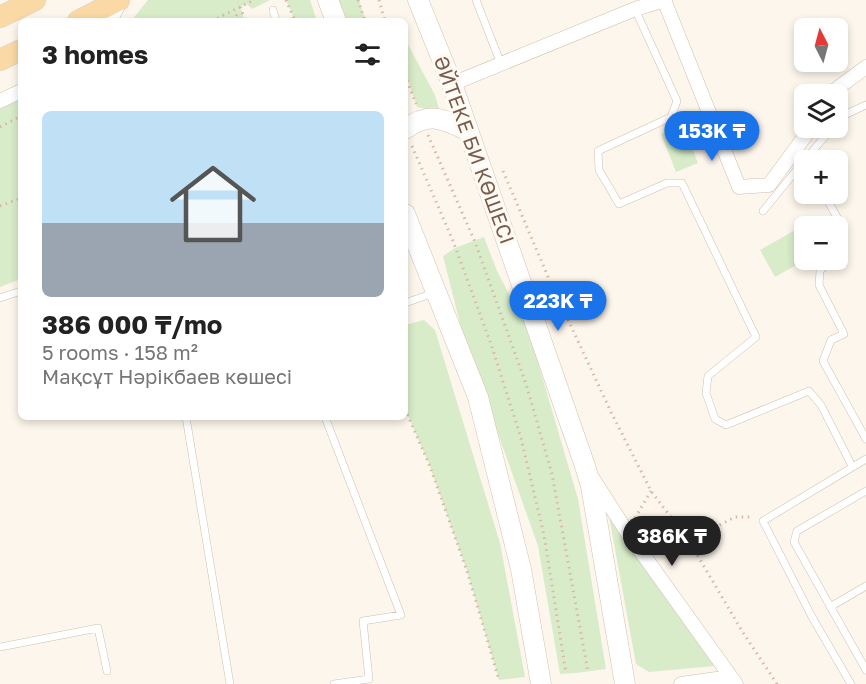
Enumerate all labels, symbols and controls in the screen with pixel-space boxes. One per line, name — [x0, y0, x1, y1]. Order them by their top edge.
north arrow — [794, 18, 848, 72]
map controls — [794, 18, 848, 270]
icon: filters — [351, 38, 384, 71]
text: 3 homes — [42, 39, 148, 70]
street label: ӘЙТЕКЕ БИ КӨШЕСІ — [430, 52, 520, 247]
button: layers — [794, 84, 848, 138]
pin: 153K ₸ — [663, 111, 761, 162]
text: 153K ₸ — [678, 118, 746, 142]
icon: home — [159, 150, 267, 258]
button: + — [794, 150, 848, 204]
button: − — [794, 216, 848, 270]
pin: 223K ₸ — [509, 281, 607, 332]
text: 223K ₸ — [523, 288, 593, 312]
text: 386 000 ₸/mo — [42, 309, 222, 340]
text: 5 rooms · 158 m² — [42, 340, 198, 364]
text: Мақсұт Нәрікбаев көшесі — [42, 364, 292, 388]
pin: 386K ₸ — [623, 516, 721, 567]
text: 386K ₸ — [637, 523, 707, 547]

